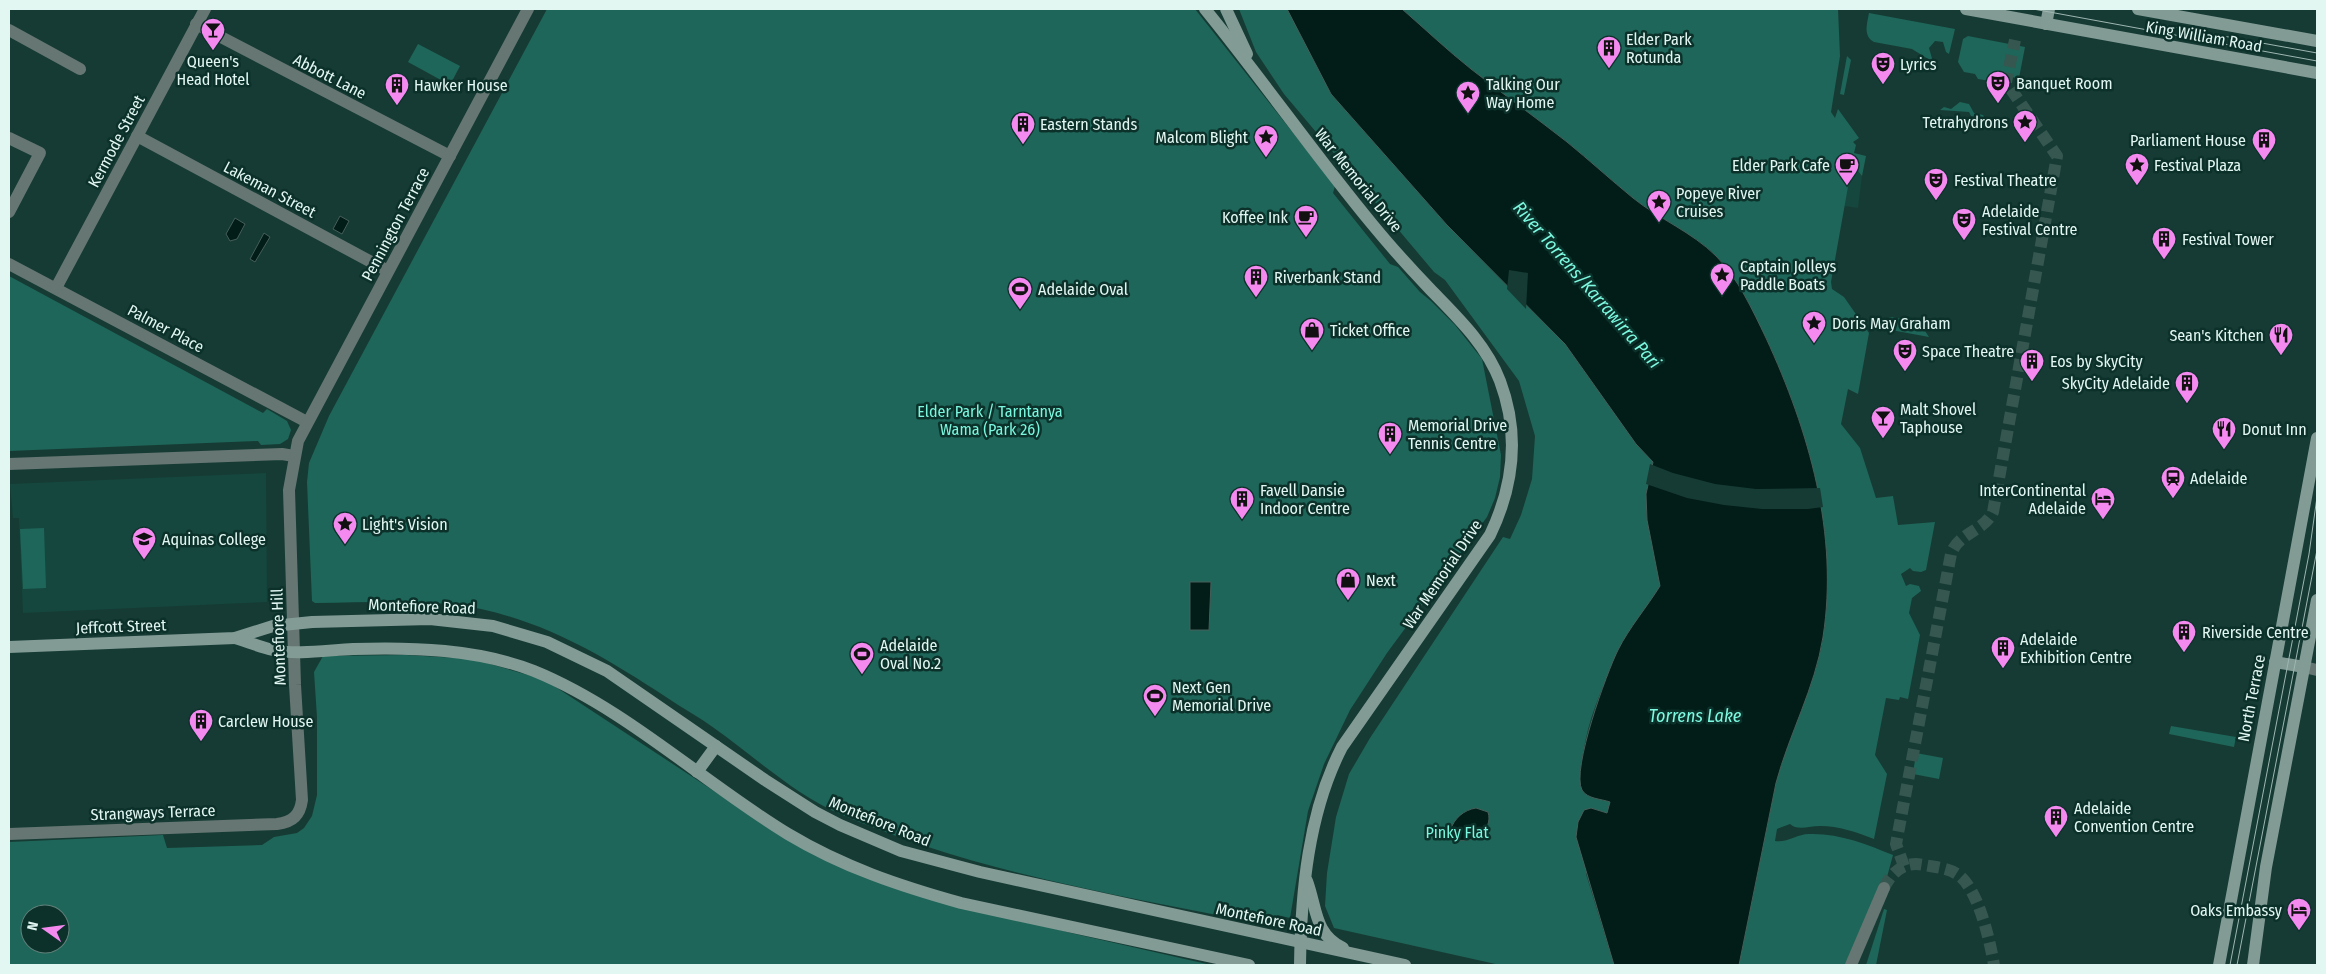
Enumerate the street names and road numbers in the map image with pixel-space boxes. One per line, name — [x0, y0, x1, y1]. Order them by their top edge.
street label: King William Road — [2144, 17, 2264, 56]
street label: Abbott Lane — [290, 50, 369, 103]
street label: Kermode Street — [84, 91, 149, 191]
street label: War Memorial Drive — [1311, 125, 1406, 236]
street label: Lakeman Street — [220, 157, 320, 222]
street label: Pennington Terrace — [358, 164, 433, 284]
street label: Palmer Place — [124, 300, 207, 357]
street label: War Memorial Drive — [1399, 516, 1486, 633]
street label: Montefiore Hill — [267, 588, 290, 686]
street label: Montefiore Road — [368, 595, 476, 618]
street label: Jeffcott Street — [75, 615, 167, 638]
street label: North Terrace — [2234, 653, 2269, 743]
street label: Montefiore Road — [826, 792, 933, 850]
street label: Strangways Terrace — [90, 801, 216, 824]
street label: Montefiore Road — [1214, 899, 1324, 940]

